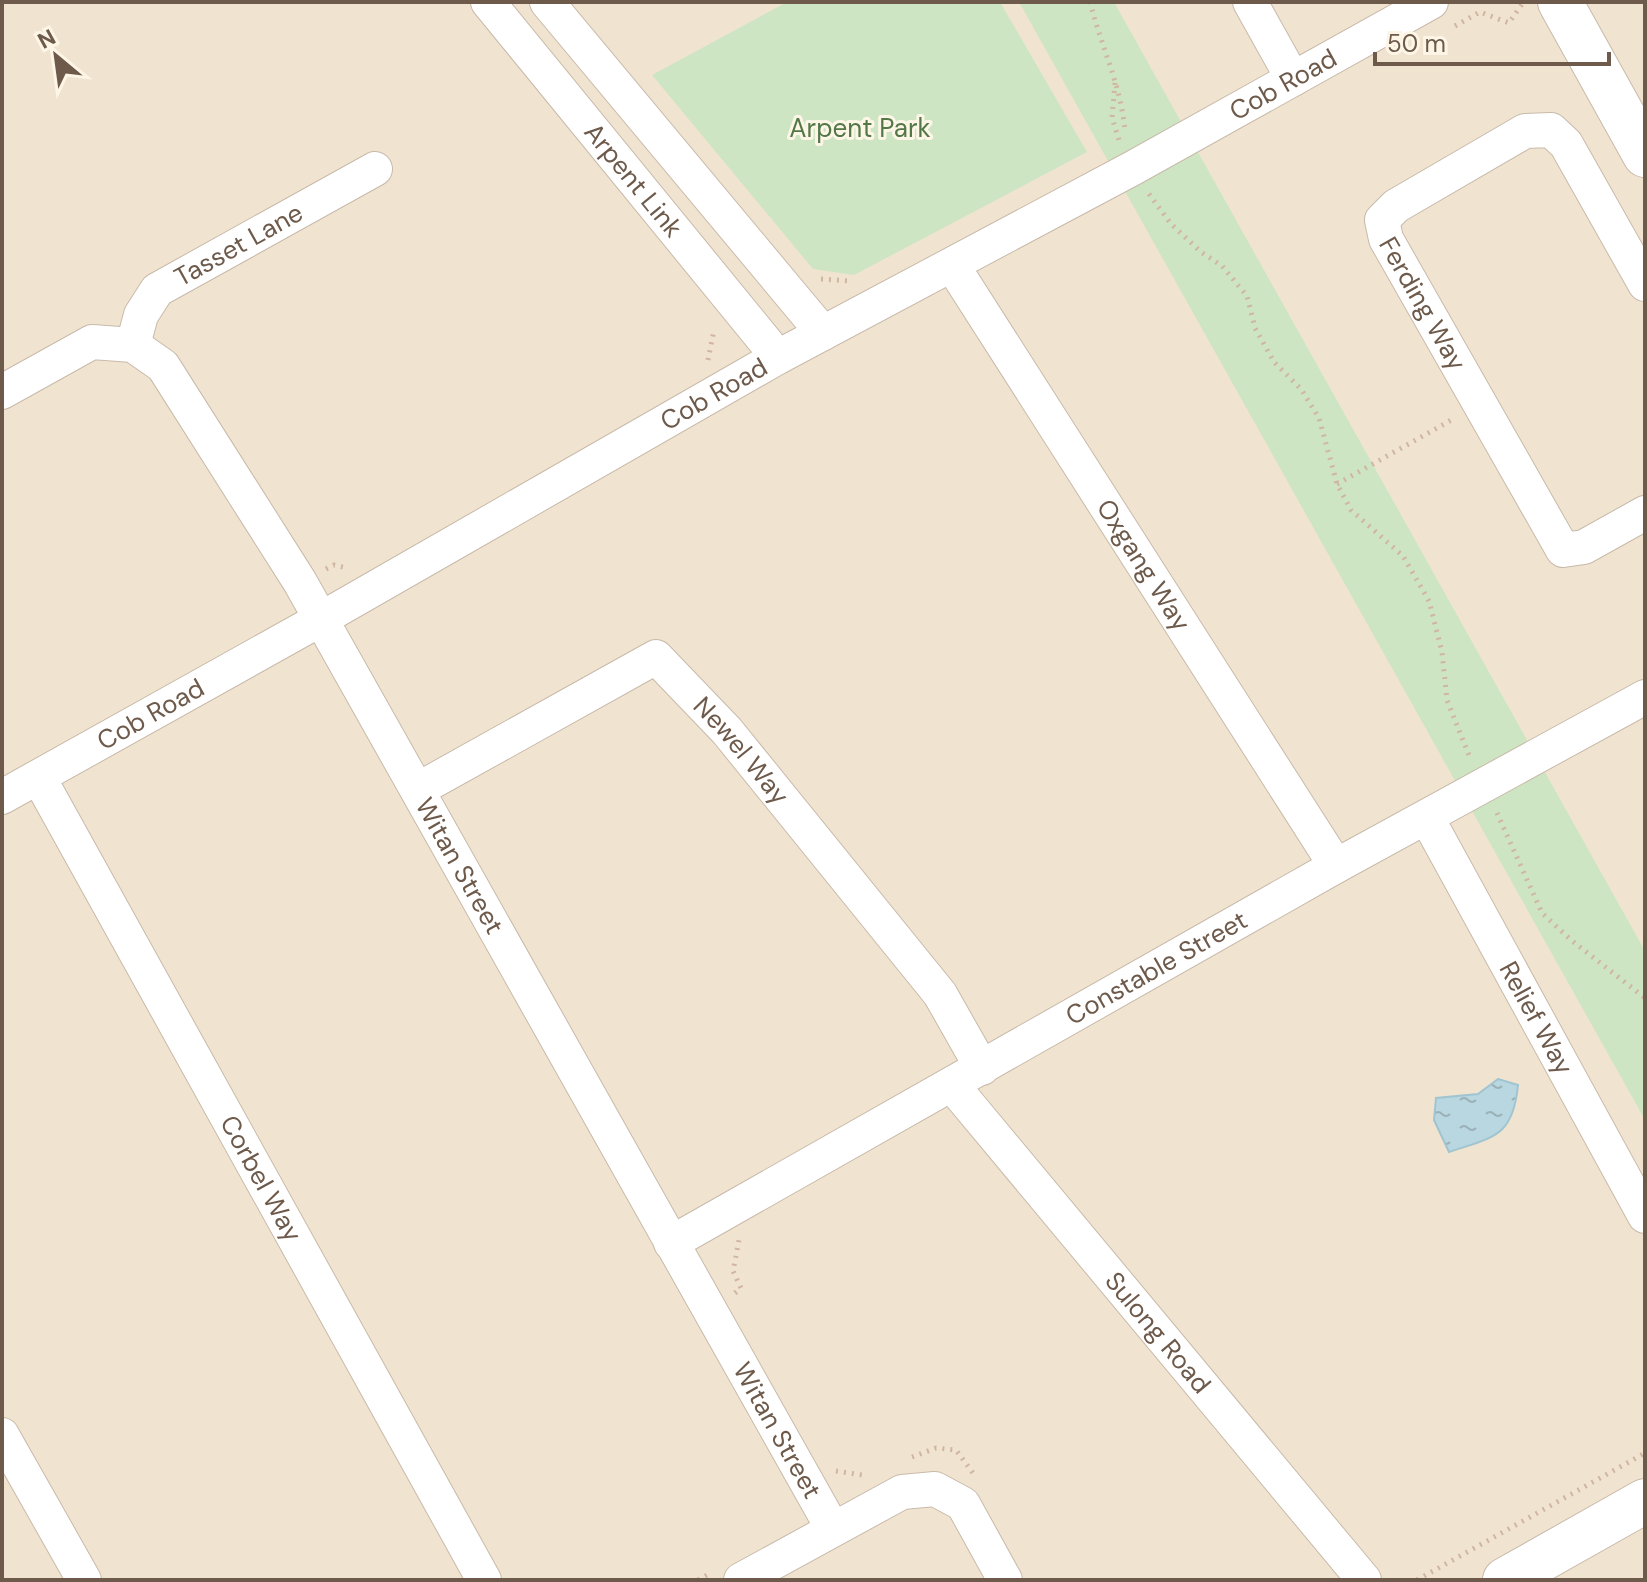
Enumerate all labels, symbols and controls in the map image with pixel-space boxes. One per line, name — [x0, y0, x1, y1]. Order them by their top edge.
north arrow — [16, 16, 96, 96]
scale bar — [1375, 16, 1609, 66]
text: N — [32, 22, 61, 56]
text: 50 m — [1387, 28, 1446, 59]
street label: Cob Road — [1223, 41, 1343, 128]
park label: Arpent Park — [789, 111, 931, 145]
street label: Arpent Link — [577, 116, 690, 244]
street label: Tasset Lane — [168, 195, 309, 294]
street label: Ferding Way — [1371, 231, 1474, 376]
street label: Cob Road — [654, 350, 773, 438]
street label: Oxgang Way — [1089, 493, 1198, 637]
street label: Cob Road — [91, 671, 210, 758]
street label: Newel Way — [686, 689, 797, 811]
street label: Witan Street — [408, 791, 512, 940]
street label: Constable Street — [1060, 903, 1253, 1033]
street label: Relief Way — [1492, 955, 1581, 1081]
street label: Corbel Way — [212, 1109, 310, 1248]
street label: Sulong Road — [1098, 1265, 1218, 1400]
street label: Witan Street — [726, 1356, 829, 1505]

